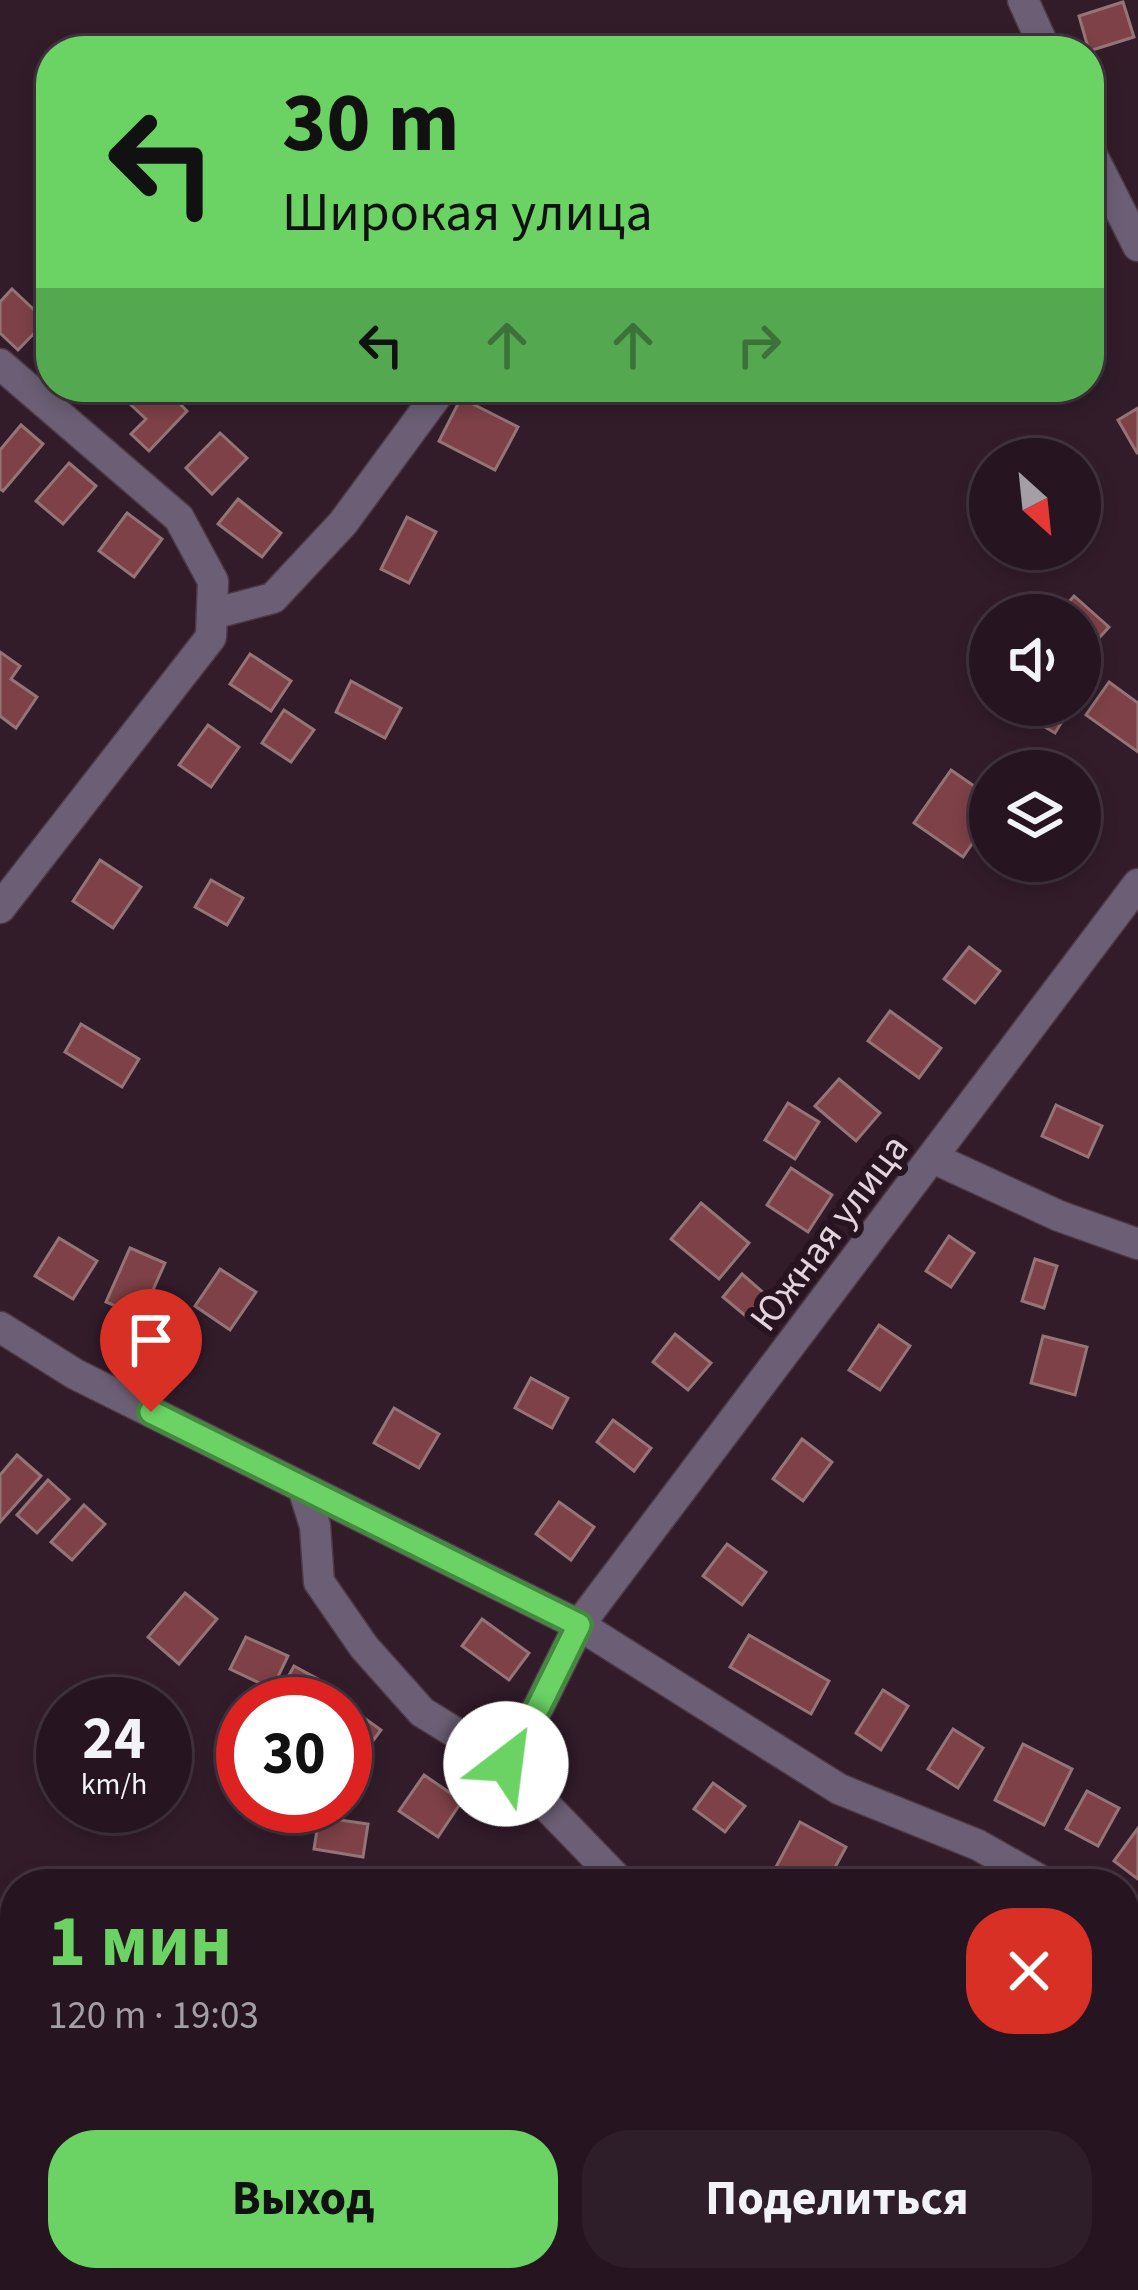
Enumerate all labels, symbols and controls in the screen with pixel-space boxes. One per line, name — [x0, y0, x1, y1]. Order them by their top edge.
text: 30 m — [282, 64, 460, 184]
icon: left — [84, 84, 240, 240]
text: Широкая улица — [282, 175, 653, 252]
icon: left — [348, 312, 414, 378]
icon: ahead — [474, 312, 540, 378]
icon: ahead — [600, 312, 666, 378]
icon: right — [726, 312, 792, 378]
north arrow — [969, 438, 1101, 570]
map controls — [969, 438, 1101, 882]
button: sound — [969, 594, 1101, 726]
button: layers — [969, 750, 1101, 882]
street label: Южная улица — [737, 1123, 922, 1343]
pin — [100, 1289, 202, 1412]
icon: arrive — [118, 1307, 184, 1373]
speed limit sign: 30 — [216, 1677, 372, 1833]
text: 24 — [82, 1697, 146, 1782]
position arrow — [443, 1701, 569, 1827]
text: km/h — [81, 1763, 147, 1806]
text: 1 мин — [48, 1891, 232, 1994]
button: close — [966, 1908, 1092, 2034]
text: 120 m · 19:03 — [48, 1988, 259, 2044]
button: Выход — [48, 2130, 558, 2268]
button: Поделиться — [582, 2130, 1092, 2268]

